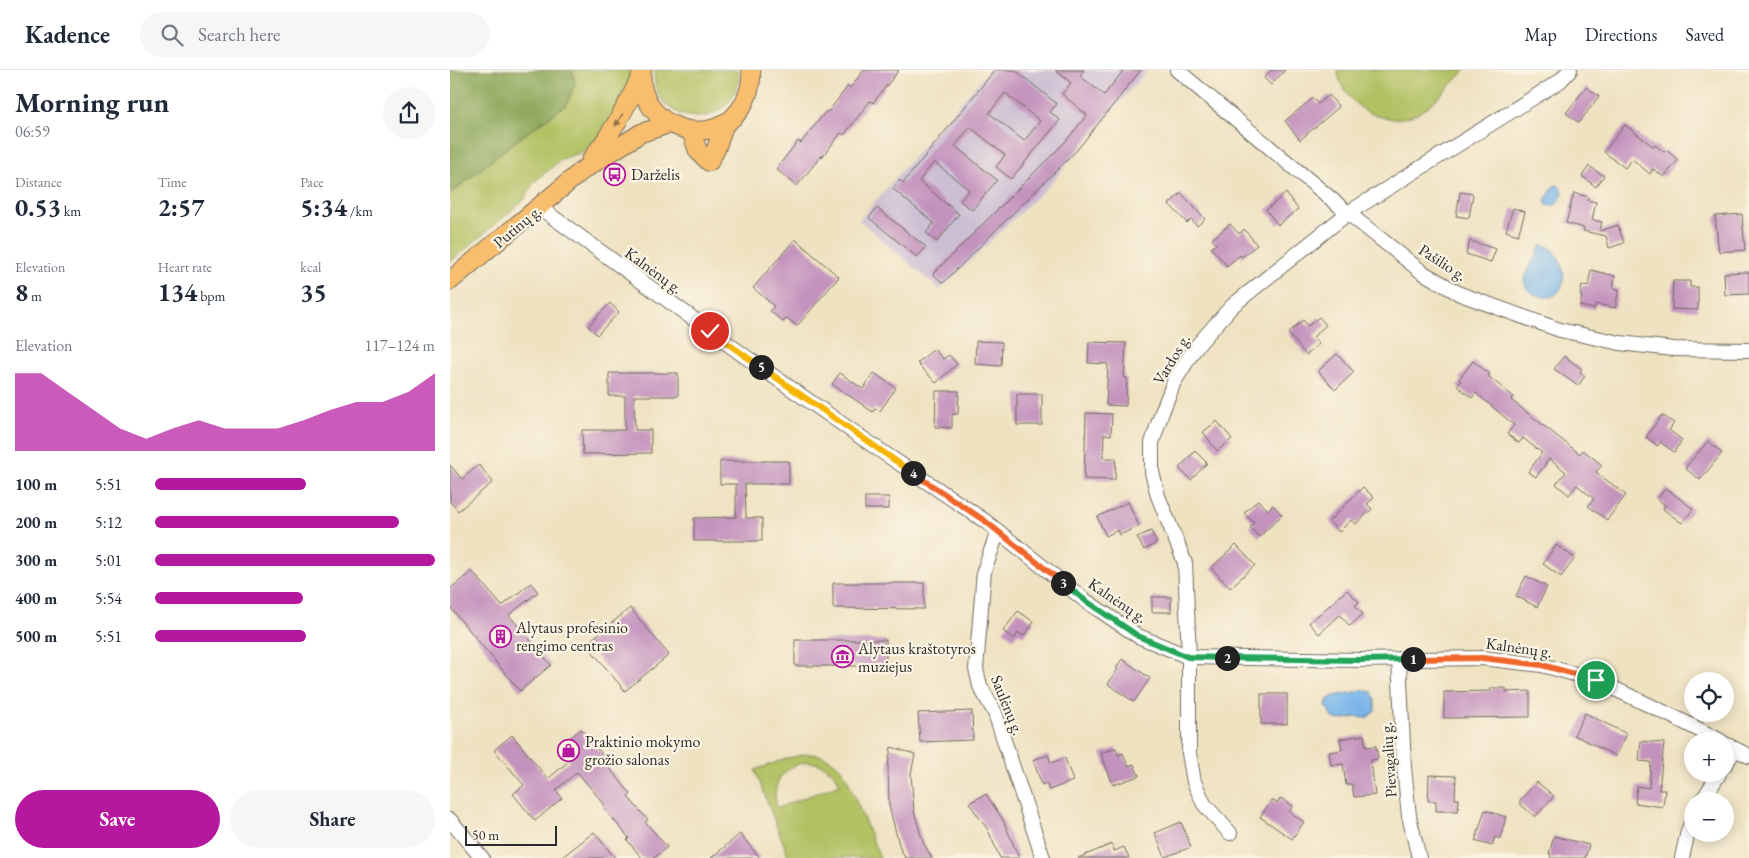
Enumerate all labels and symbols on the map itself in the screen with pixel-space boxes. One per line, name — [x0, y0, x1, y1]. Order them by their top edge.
one-way arrow — [615, 113, 624, 126]
bus stop icon: Darželis — [603, 162, 627, 186]
place label: Darželis — [631, 164, 680, 185]
street label: Putinų g. — [489, 200, 546, 253]
street label: Pašilio g. — [1415, 239, 1471, 286]
street label: Kalnėnų g. — [621, 242, 687, 298]
pin — [689, 310, 731, 352]
street label: Vardos g. — [1148, 330, 1195, 389]
pin: 5 — [748, 354, 774, 380]
pin: 4 — [900, 460, 926, 486]
pin: 3 — [1050, 570, 1076, 596]
street label: Kalnėnų g. — [1084, 573, 1151, 628]
place label: Alytaus profesinio rengimo centras — [515, 617, 628, 656]
building icon: Alytaus profesinio rengimo centras — [488, 624, 512, 648]
street label: Kalnėnų g. — [1485, 632, 1553, 663]
place label: Alytaus kraštotyros muziejus — [857, 638, 976, 677]
museum icon: Alytaus kraštotyros muziejus — [830, 645, 854, 669]
pin: 2 — [1214, 646, 1240, 670]
pin: 1 — [1400, 646, 1426, 672]
pin — [1575, 659, 1617, 701]
street label: Saulėnų g. — [986, 672, 1029, 738]
street label: Pievagalių g. — [1375, 722, 1402, 798]
place label: Praktinio mokymo grožio salonas — [585, 731, 701, 770]
shop icon: Praktinio mokymo grožio salonas — [557, 738, 581, 762]
scale bar — [465, 823, 558, 846]

